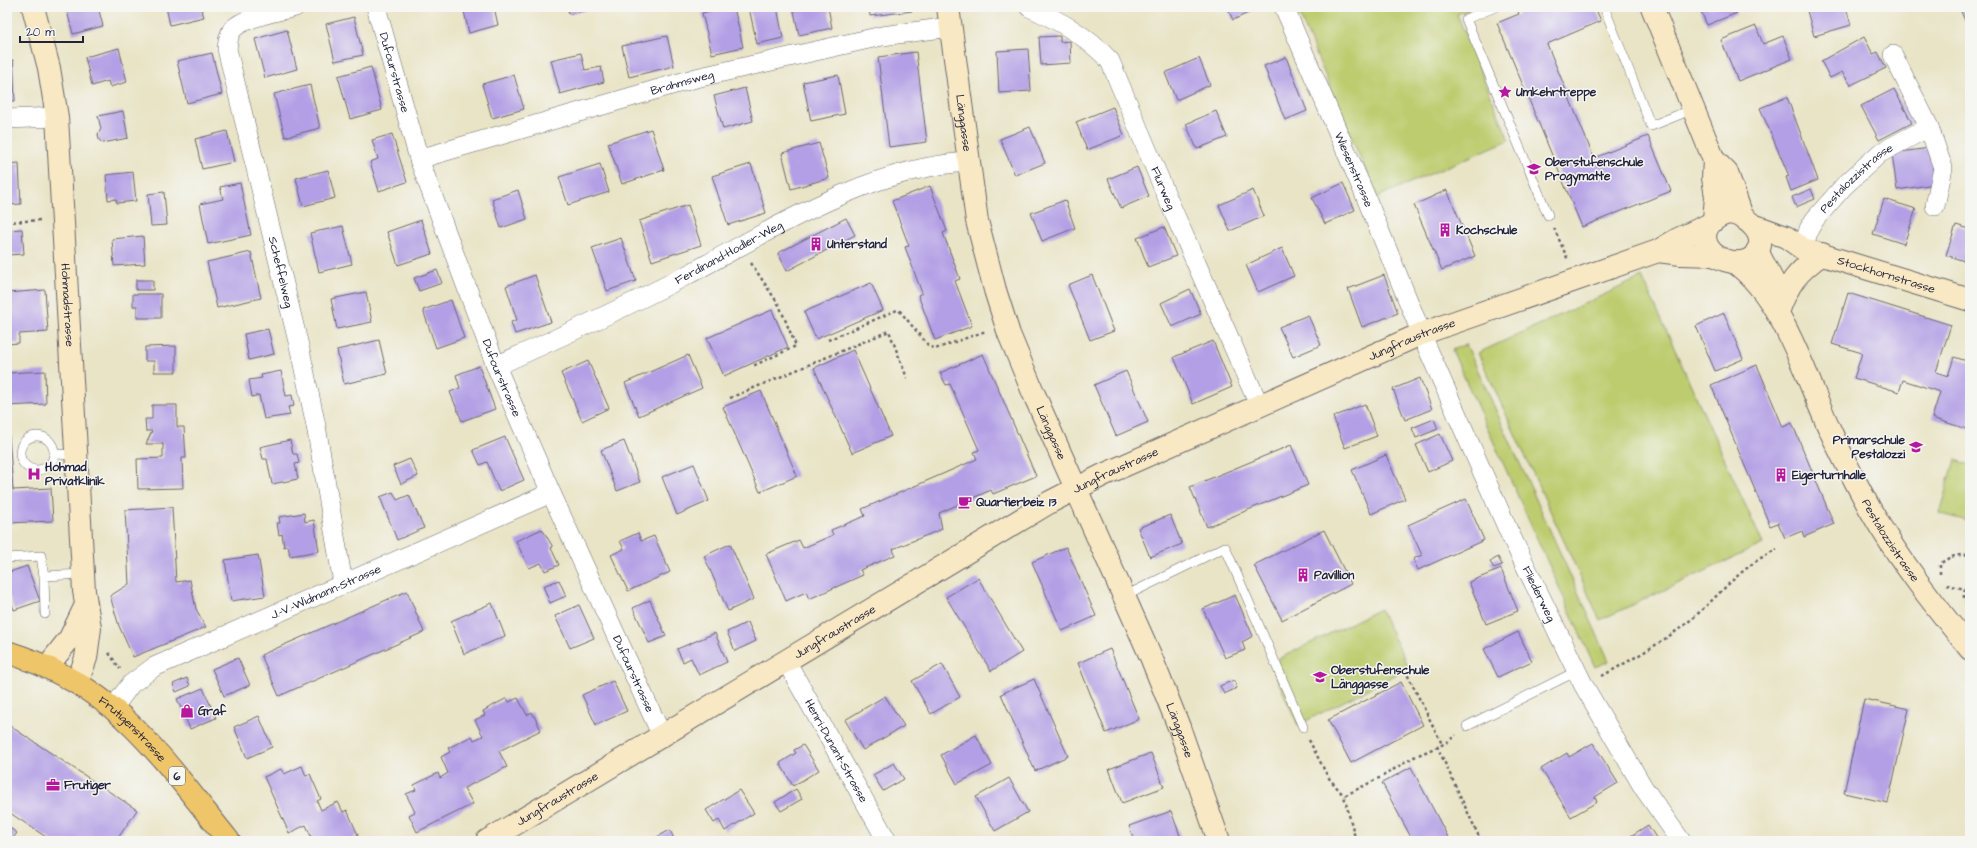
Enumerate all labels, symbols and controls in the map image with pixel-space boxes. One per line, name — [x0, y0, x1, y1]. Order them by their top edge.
scale bar — [20, 18, 83, 44]
text: 20 m — [26, 24, 55, 41]
street label: Dufourstrasse — [375, 30, 414, 115]
street label: Brahmsweg — [648, 66, 716, 99]
place icon: Umkehrtreppe — [1497, 84, 1513, 100]
place label: Umkehrtreppe — [1515, 84, 1597, 102]
street label: Länggasse — [951, 93, 976, 153]
street label: Wiesenstrasse — [1330, 129, 1378, 210]
street label: Pestalozzistrasse — [1816, 139, 1896, 217]
place label: Oberstufenschule Progymatte — [1545, 154, 1644, 187]
school or university icon: Oberstufenschule Progymatte — [1526, 161, 1542, 177]
street label: Flurweg — [1147, 164, 1180, 213]
street label: Ferdinand-Hodler-Weg — [672, 216, 786, 288]
building icon: Kochschule — [1437, 222, 1453, 238]
place label: Kochschule — [1456, 222, 1518, 239]
street label: Scheffelweg — [264, 235, 298, 310]
building icon: Unterstand — [808, 236, 824, 252]
place label: Unterstand — [826, 236, 888, 253]
street label: Stockhornstrasse — [1835, 251, 1938, 298]
street label: Hohmadstrasse — [57, 263, 79, 348]
street label: Jungfraustrasse — [1366, 314, 1458, 365]
street label: Dufourstrasse — [478, 337, 526, 420]
street label: Länggasse — [1032, 403, 1071, 463]
place label: Primarschule Pestalozzi — [1833, 432, 1906, 463]
school or university icon: Primarschule Pestalozzi — [1908, 439, 1924, 455]
street label: Jungfraustrasse — [1070, 443, 1162, 498]
place label: Hohmad Privatklinik — [45, 459, 105, 490]
hospital icon: Hohmad Privatklinik — [26, 466, 42, 482]
building icon: Eigerturnhalle — [1773, 467, 1789, 483]
place label: Eigerturnhalle — [1792, 467, 1867, 486]
cafe icon: Quartierbeiz 13 — [957, 494, 973, 510]
place label: Quartierbeiz 13 — [976, 494, 1057, 511]
street label: Pestalozzistrasse — [1858, 496, 1924, 586]
street label: J.-V.-Widmann-Strasse — [268, 560, 384, 623]
street label: Fliederweg — [1518, 563, 1560, 625]
building icon: Pavillion — [1295, 567, 1311, 583]
place label: Pavillion — [1314, 567, 1354, 584]
street label: Jungfraustrasse — [791, 600, 879, 663]
street label: Dufourstrasse — [609, 633, 659, 715]
place label: Oberstufenschule Länggasse — [1331, 662, 1430, 695]
school or university icon: Oberstufenschule Länggasse — [1312, 669, 1328, 685]
street label: Frutigenstrasse — [95, 692, 171, 766]
street label: Henri-Dunant-Strasse — [801, 696, 873, 806]
street label: Länggasse — [1162, 700, 1198, 761]
shop icon: Graf — [179, 703, 195, 719]
place label: Graf — [198, 703, 227, 720]
road number: 6 — [169, 767, 185, 785]
street label: Jungfraustrasse — [513, 767, 602, 830]
office icon: Frutiger — [45, 777, 61, 793]
place label: Frutiger — [64, 777, 111, 796]

